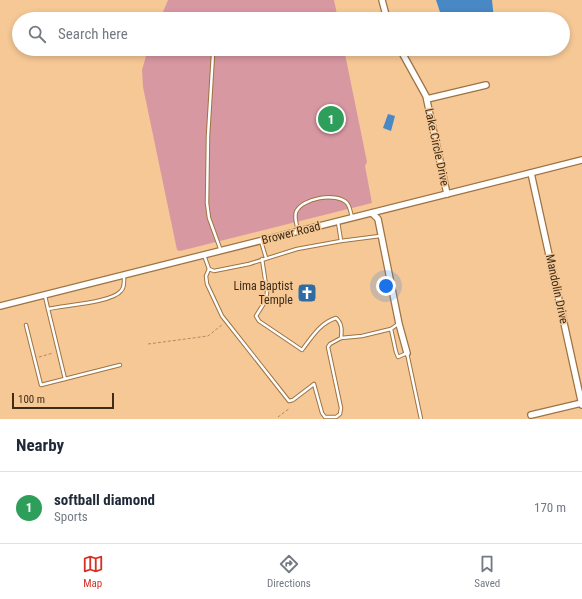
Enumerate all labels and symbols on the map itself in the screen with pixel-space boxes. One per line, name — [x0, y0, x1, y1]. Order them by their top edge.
pin: 1 — [318, 104, 344, 134]
street label: Lake Circle Drive — [422, 107, 452, 187]
street label: Brower Road — [260, 219, 322, 247]
street label: Mandolin Drive — [543, 253, 571, 325]
your location — [376, 276, 396, 296]
place label: Lima Baptist Temple — [233, 279, 293, 307]
church icon: Lima Baptist Temple — [296, 282, 318, 304]
scale bar — [12, 391, 114, 410]

